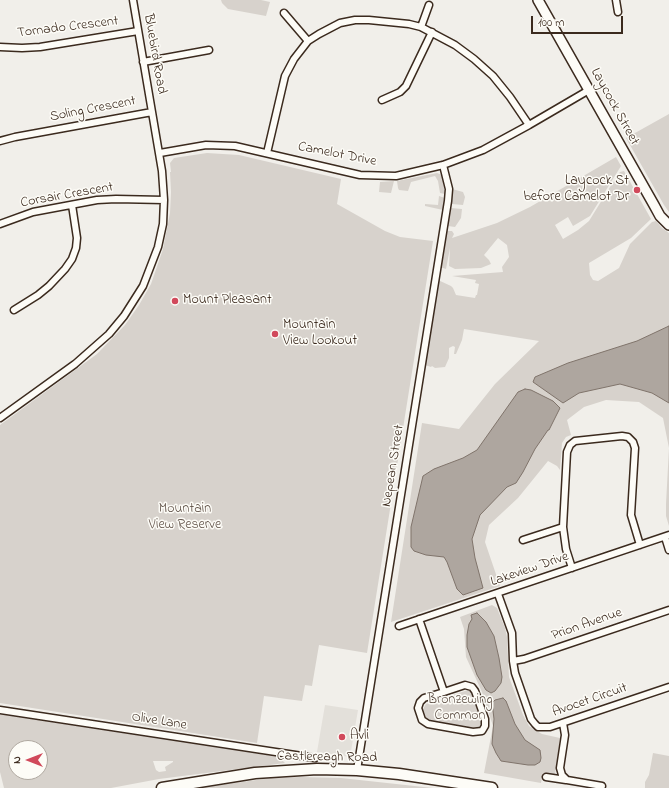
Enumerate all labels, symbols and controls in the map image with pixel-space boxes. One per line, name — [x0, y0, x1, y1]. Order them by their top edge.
scale bar — [533, 8, 625, 34]
street label: Tornado Crescent — [17, 13, 119, 43]
street label: Bluebird Road — [139, 13, 169, 95]
text: 100 m — [538, 14, 565, 32]
street label: Laycock Street — [586, 66, 642, 148]
street label: Soling Crescent — [49, 93, 137, 127]
street label: Camelot Drive — [296, 139, 378, 171]
place label: Laycock St before Camelot Dr — [523, 174, 629, 206]
street label: Corsair Crescent — [19, 180, 115, 212]
marker: Laycock St before Camelot Dr — [632, 185, 642, 195]
place label: Mount Pleasant — [183, 293, 272, 309]
marker: Mount Pleasant — [170, 296, 180, 306]
place label: Mountain View Lookout — [283, 318, 357, 350]
marker: Mountain View Lookout — [270, 329, 280, 339]
street label: Nepean Street — [379, 424, 409, 508]
park label: Mountain View Reserve — [149, 502, 221, 534]
street label: Lakeview Drive — [489, 549, 571, 591]
street label: Prion Avenue — [549, 605, 625, 645]
street label: Avocet Circuit — [550, 680, 630, 722]
park label: Bronzewing Common — [428, 693, 492, 726]
street label: Olive Lane — [130, 709, 188, 735]
place label: Avli — [350, 729, 369, 745]
marker: Avli — [337, 732, 347, 742]
north arrow — [8, 740, 48, 780]
street label: Castlereagh Road — [277, 749, 377, 767]
text: N — [9, 756, 25, 764]

